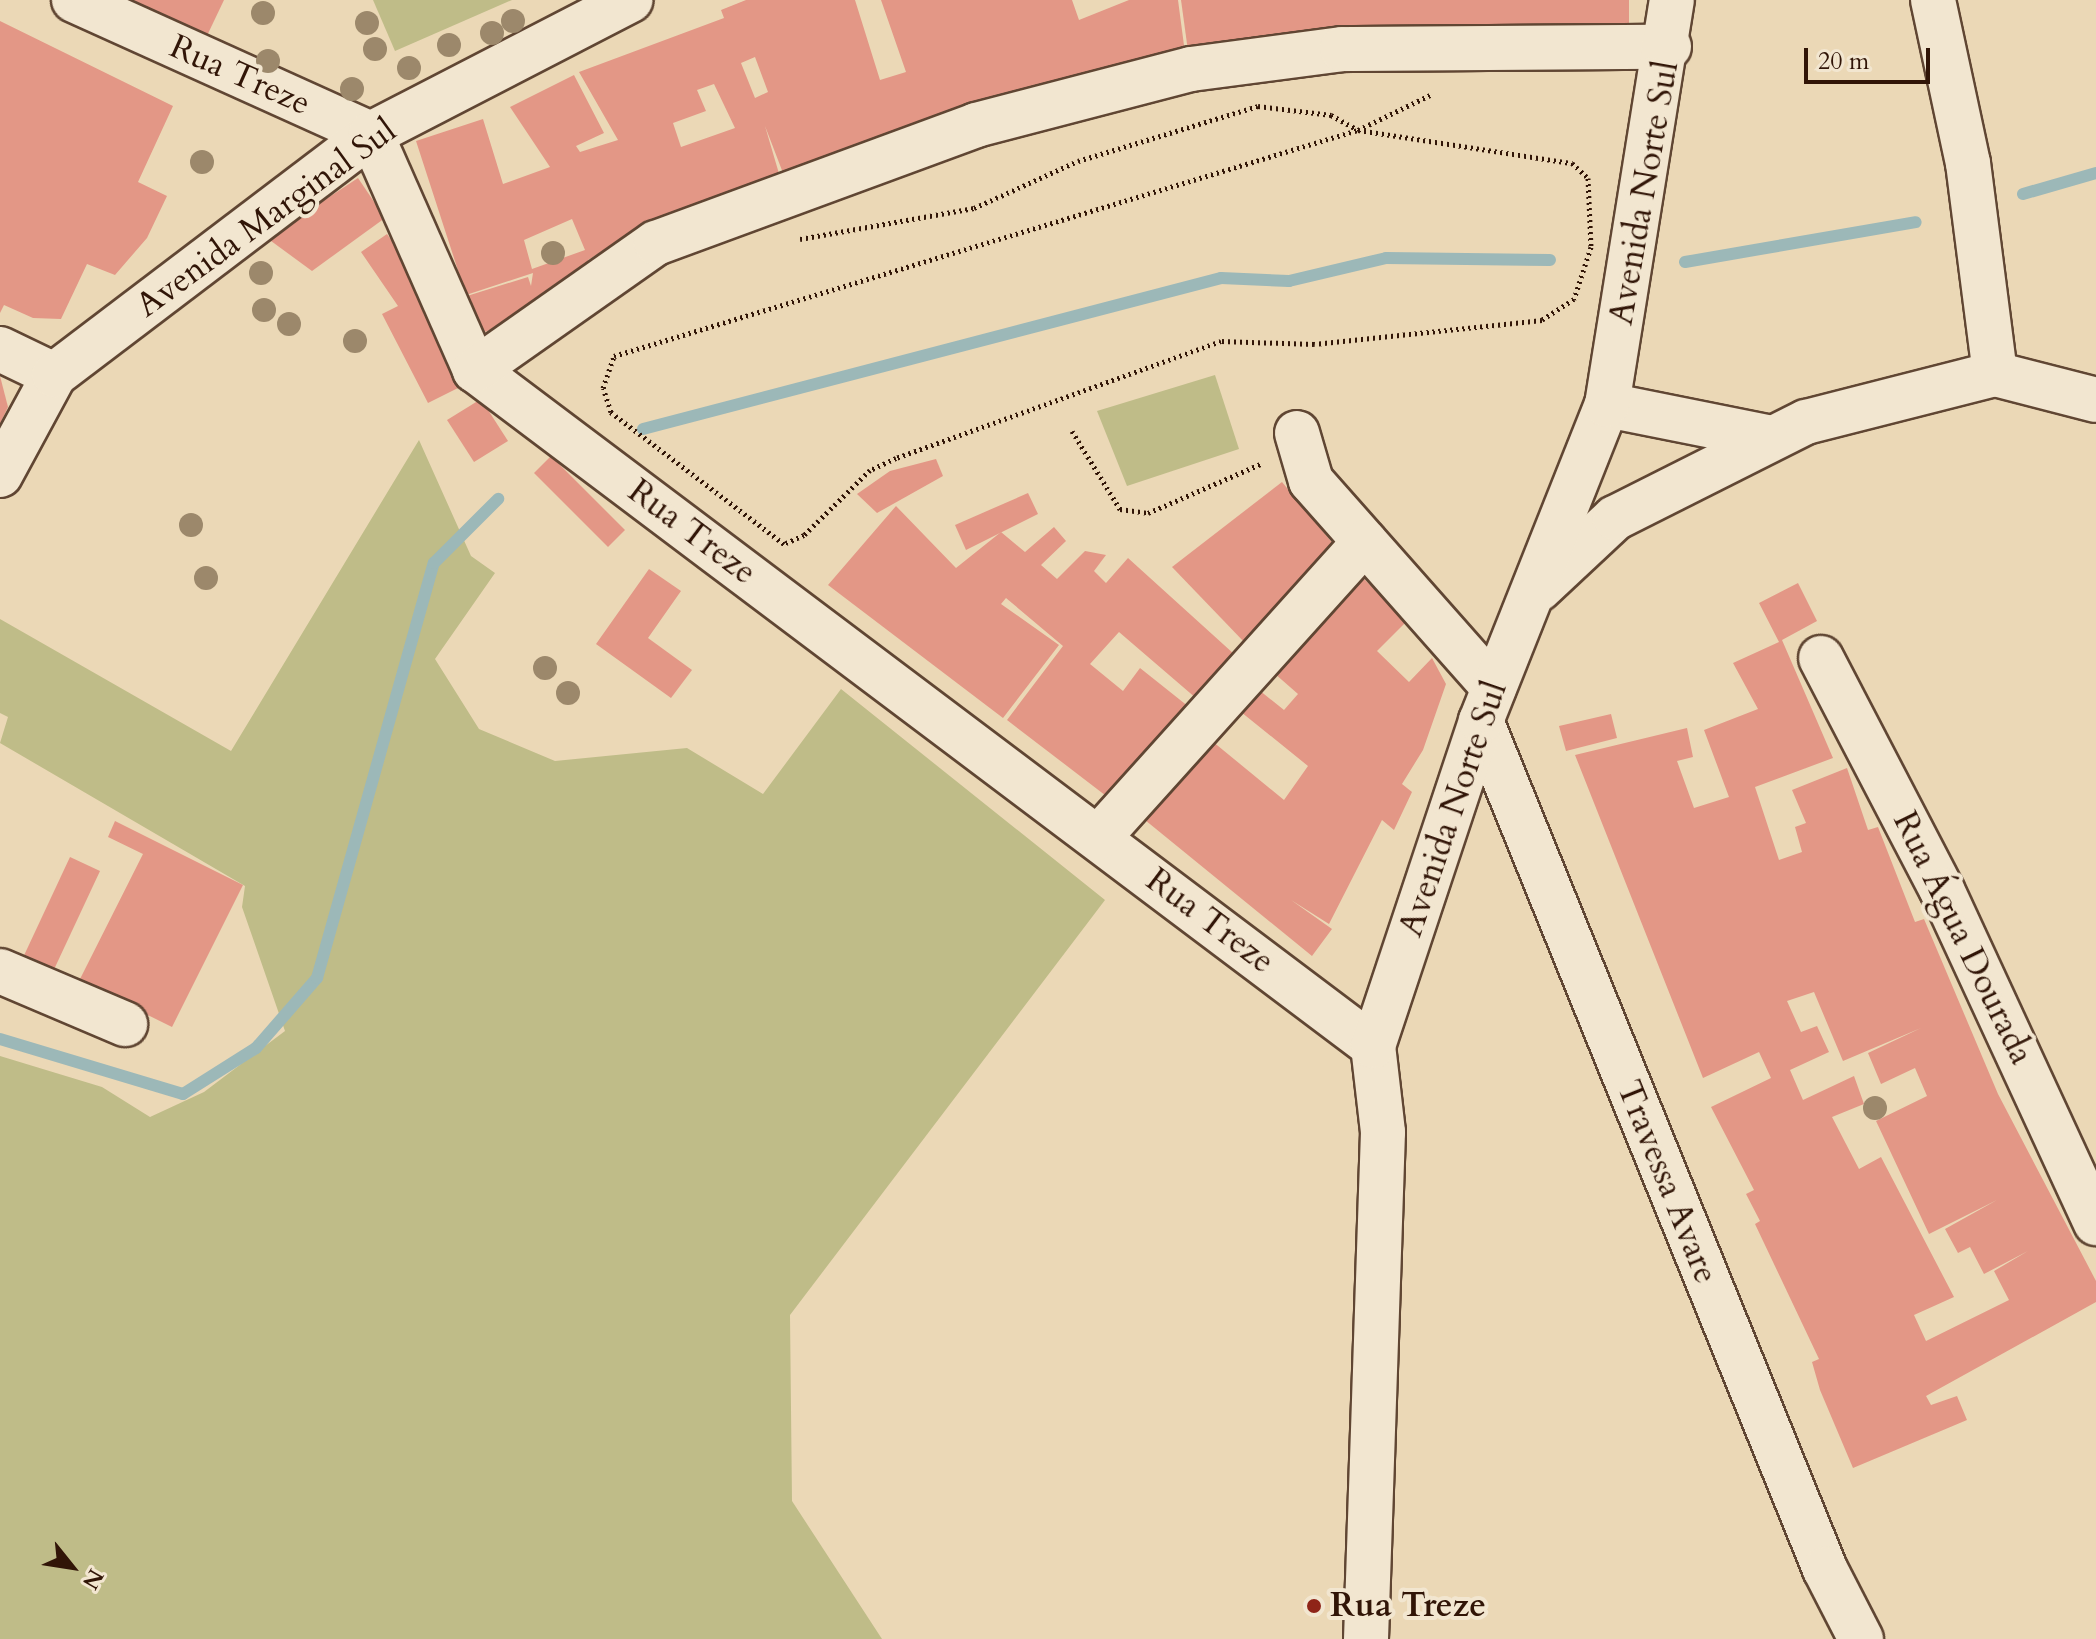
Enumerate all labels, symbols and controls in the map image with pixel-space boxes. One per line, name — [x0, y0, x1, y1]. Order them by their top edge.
street label: Rua Treze — [163, 26, 317, 124]
scale bar — [1808, 32, 1934, 82]
text: 20 m — [1818, 45, 1869, 78]
street label: Avenida Norte Sul — [1601, 58, 1687, 328]
street label: Avenida Marginal Sul — [128, 110, 404, 326]
street label: Rua Treze — [620, 471, 764, 593]
street label: Avenida Norte Sul — [1390, 676, 1516, 942]
street label: Rua Água Dourada — [1884, 805, 2042, 1071]
street label: Rua Treze — [1138, 860, 1282, 982]
street label: Travessa Avare — [1608, 1075, 1726, 1289]
north arrow — [32, 1527, 112, 1607]
text: N — [75, 1563, 111, 1595]
place label: Rua Treze — [1330, 1586, 1486, 1626]
marker: Rua Treze — [1305, 1597, 1323, 1615]

